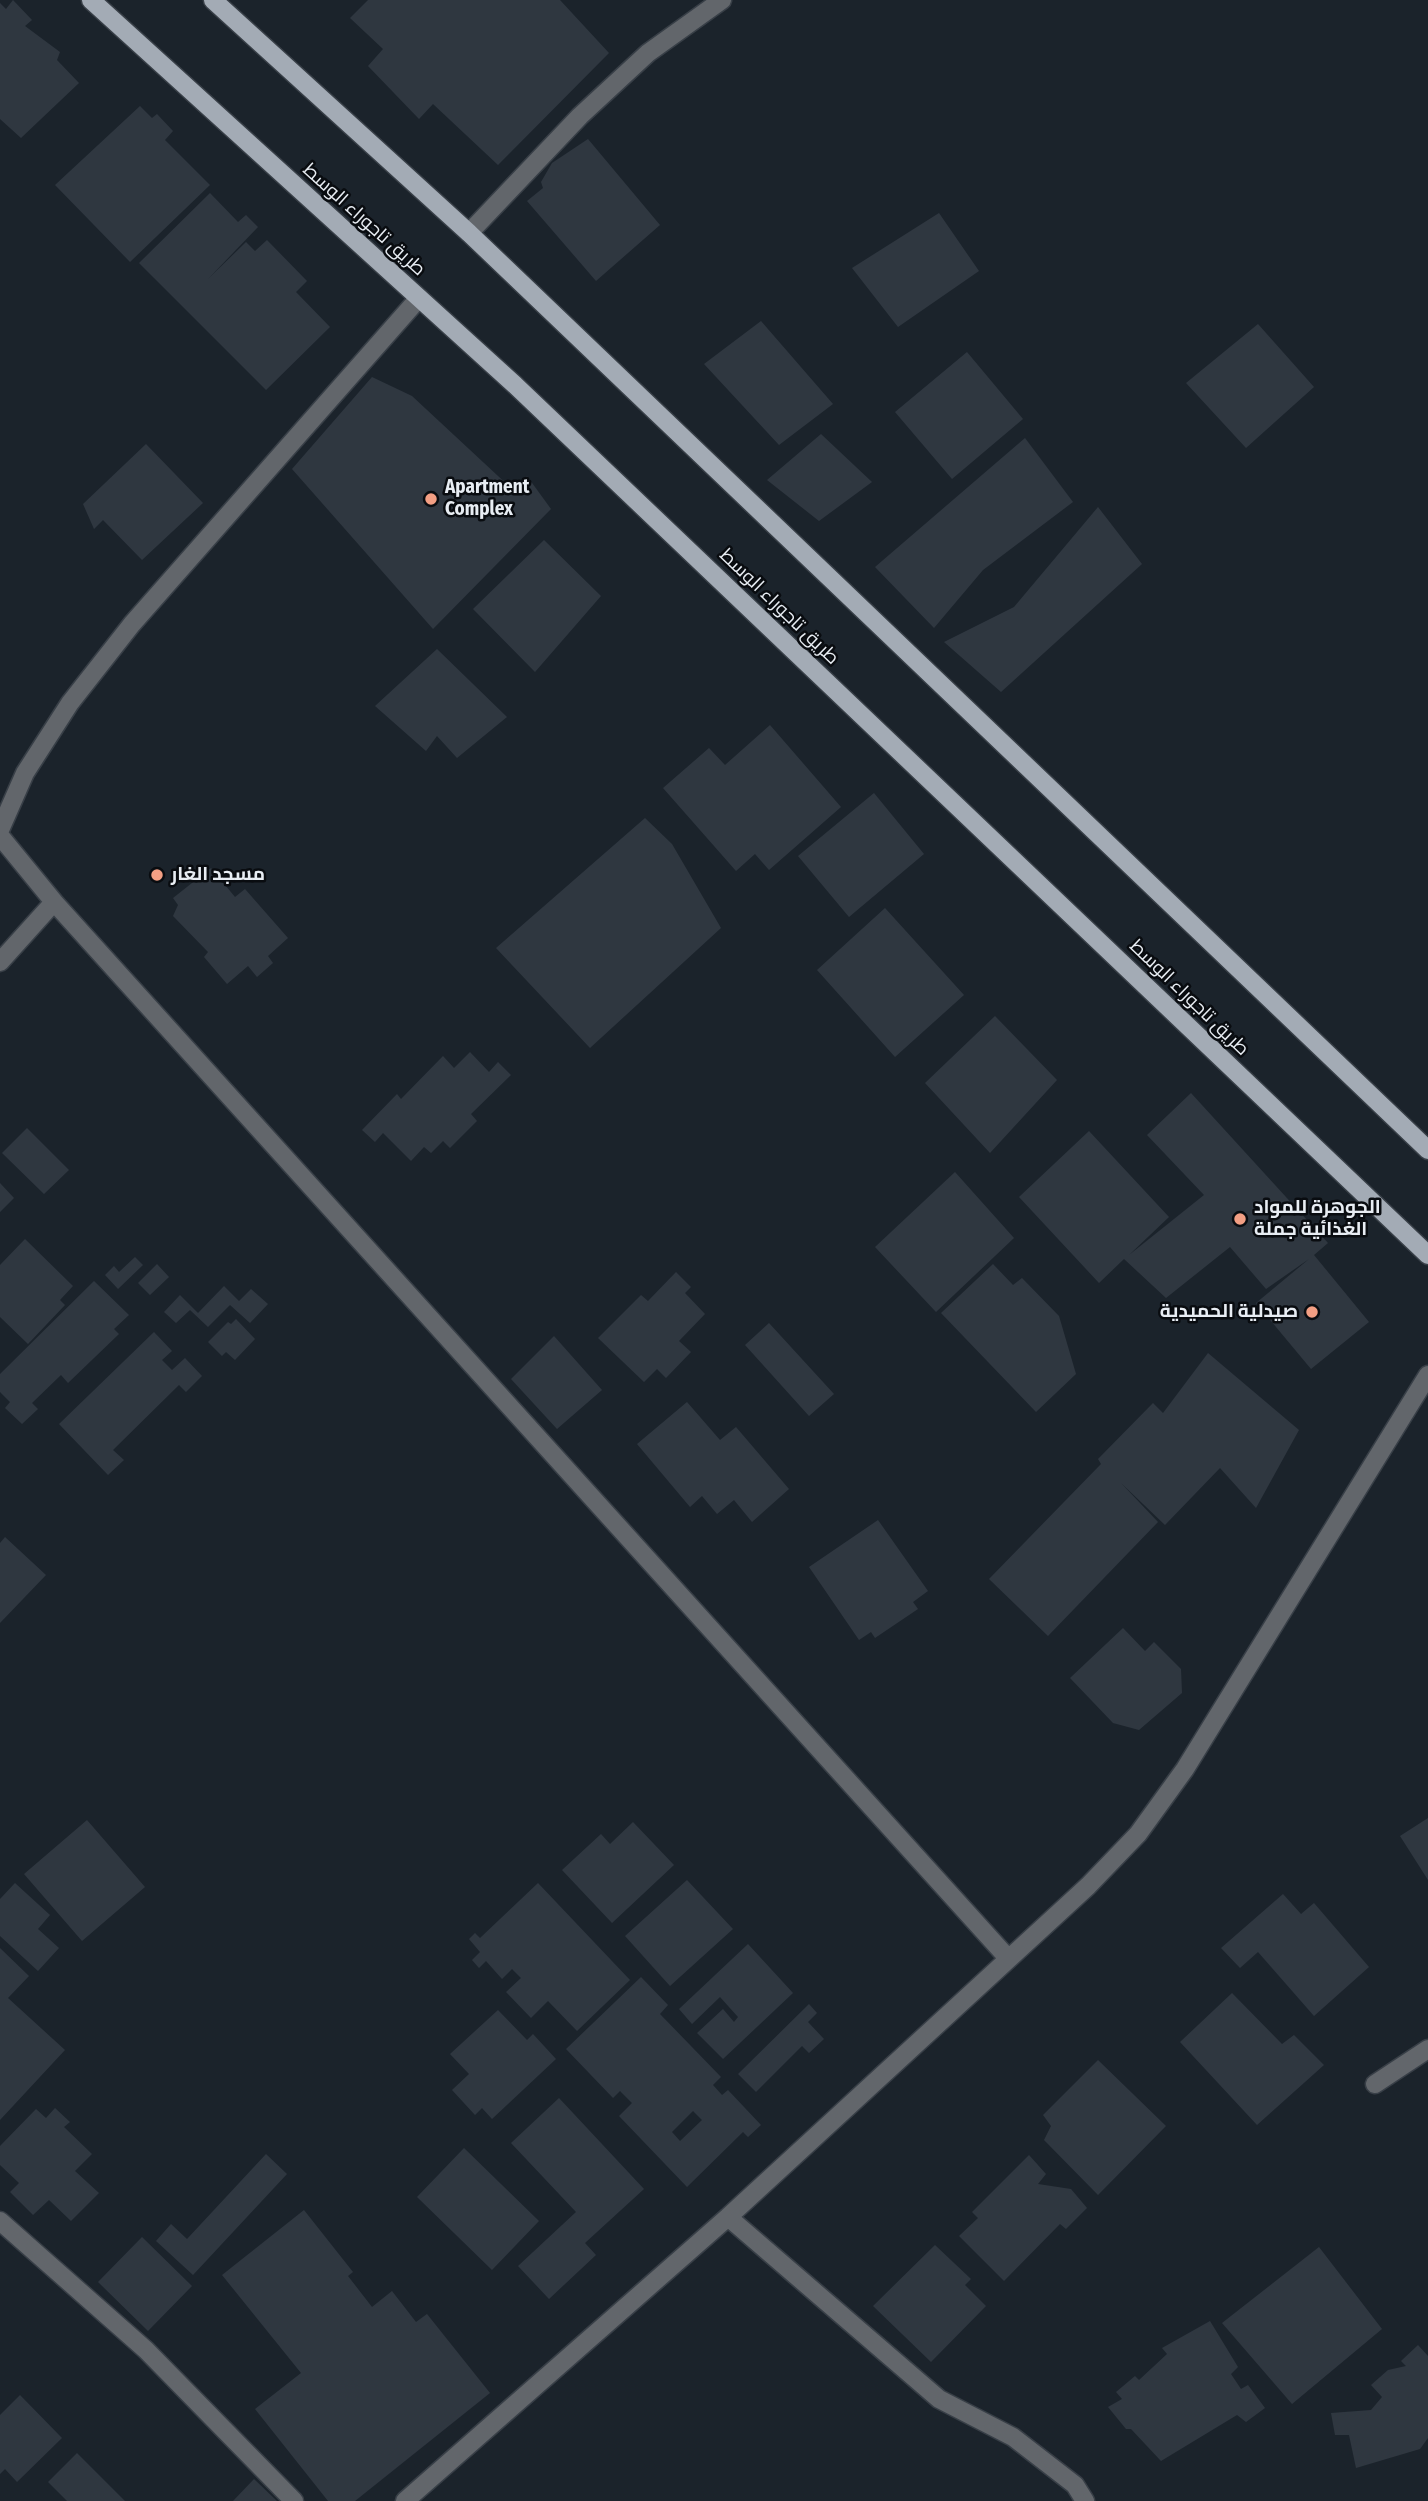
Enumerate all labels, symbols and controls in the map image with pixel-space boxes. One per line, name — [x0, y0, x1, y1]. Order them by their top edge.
street label: طريق تاجوراء الوسط — [298, 159, 430, 281]
place label: Apartment Complex — [445, 477, 529, 521]
marker: Apartment Complex — [423, 491, 439, 507]
street label: طريق تاجوراء الوسط — [715, 544, 843, 670]
place label: مسجد الغار — [171, 864, 265, 886]
marker: مسجد الغار — [149, 867, 165, 883]
street label: طريق تاجوراء الوسط — [1125, 935, 1253, 1061]
place label: الجوهرة للمواد الغذائية جملة — [1254, 1197, 1381, 1241]
marker: الجوهرة للمواد الغذائية جملة — [1232, 1211, 1248, 1227]
place label: صيدلية الحميدية — [1160, 1301, 1298, 1323]
marker: صيدلية الحميدية — [1304, 1304, 1320, 1320]

